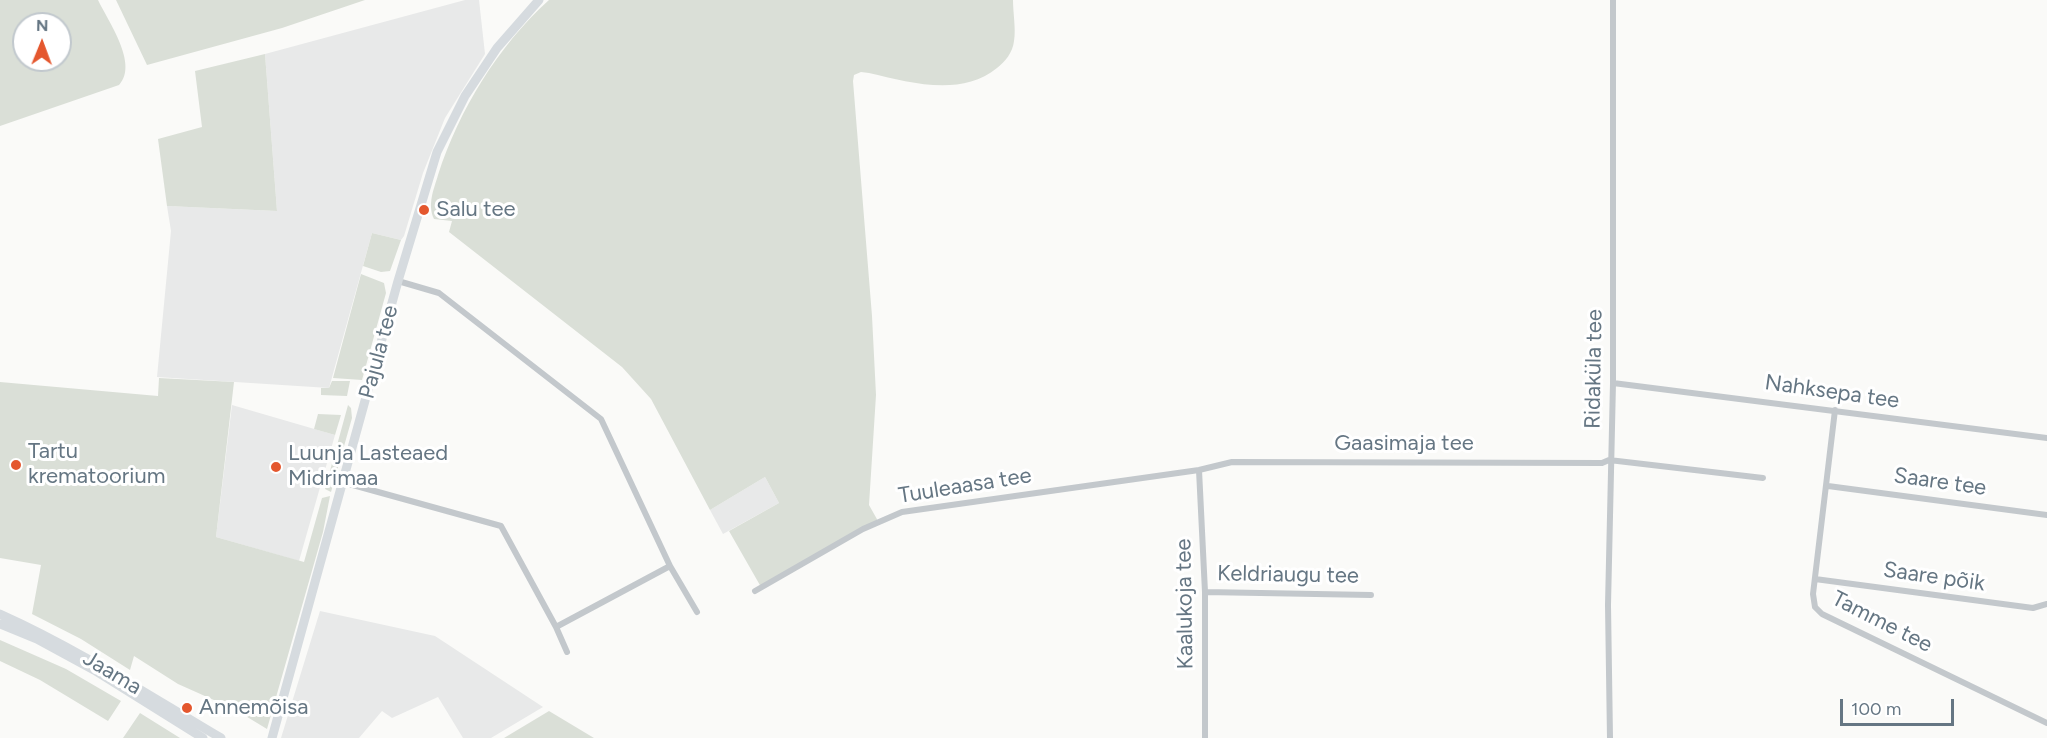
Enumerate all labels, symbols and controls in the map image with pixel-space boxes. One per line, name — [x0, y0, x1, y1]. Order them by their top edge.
north arrow — [12, 12, 72, 72]
text: N — [36, 16, 49, 35]
place label: Salu tee — [436, 197, 516, 223]
marker: Salu tee — [417, 203, 431, 217]
street label: Pajula tee — [354, 302, 404, 402]
street label: Ridaküla tee — [1580, 309, 1608, 429]
street label: Nahksepa tee — [1763, 370, 1901, 414]
street label: Gaasimaja tee — [1334, 431, 1474, 457]
place label: Tartu krematoorium — [28, 439, 165, 490]
place label: Luunja Lasteaed Midrimaa — [288, 441, 448, 493]
marker: Tartu krematoorium — [9, 458, 23, 472]
marker: Luunja Lasteaed Midrimaa — [269, 460, 283, 474]
street label: Tuuleaasa tee — [897, 462, 1033, 510]
street label: Saare tee — [1892, 462, 1988, 502]
street label: Kaalukoja tee — [1171, 538, 1199, 670]
street label: Saare põik — [1881, 557, 1987, 597]
street label: Keldriaugu tee — [1217, 561, 1359, 589]
street label: Tamme tee — [1827, 585, 1937, 659]
street label: Jaama — [78, 645, 146, 701]
scale bar — [1843, 687, 1957, 725]
place label: Annemõisa — [199, 695, 309, 721]
text: 100 m — [1851, 698, 1901, 720]
marker: Annemõisa — [180, 701, 194, 715]

